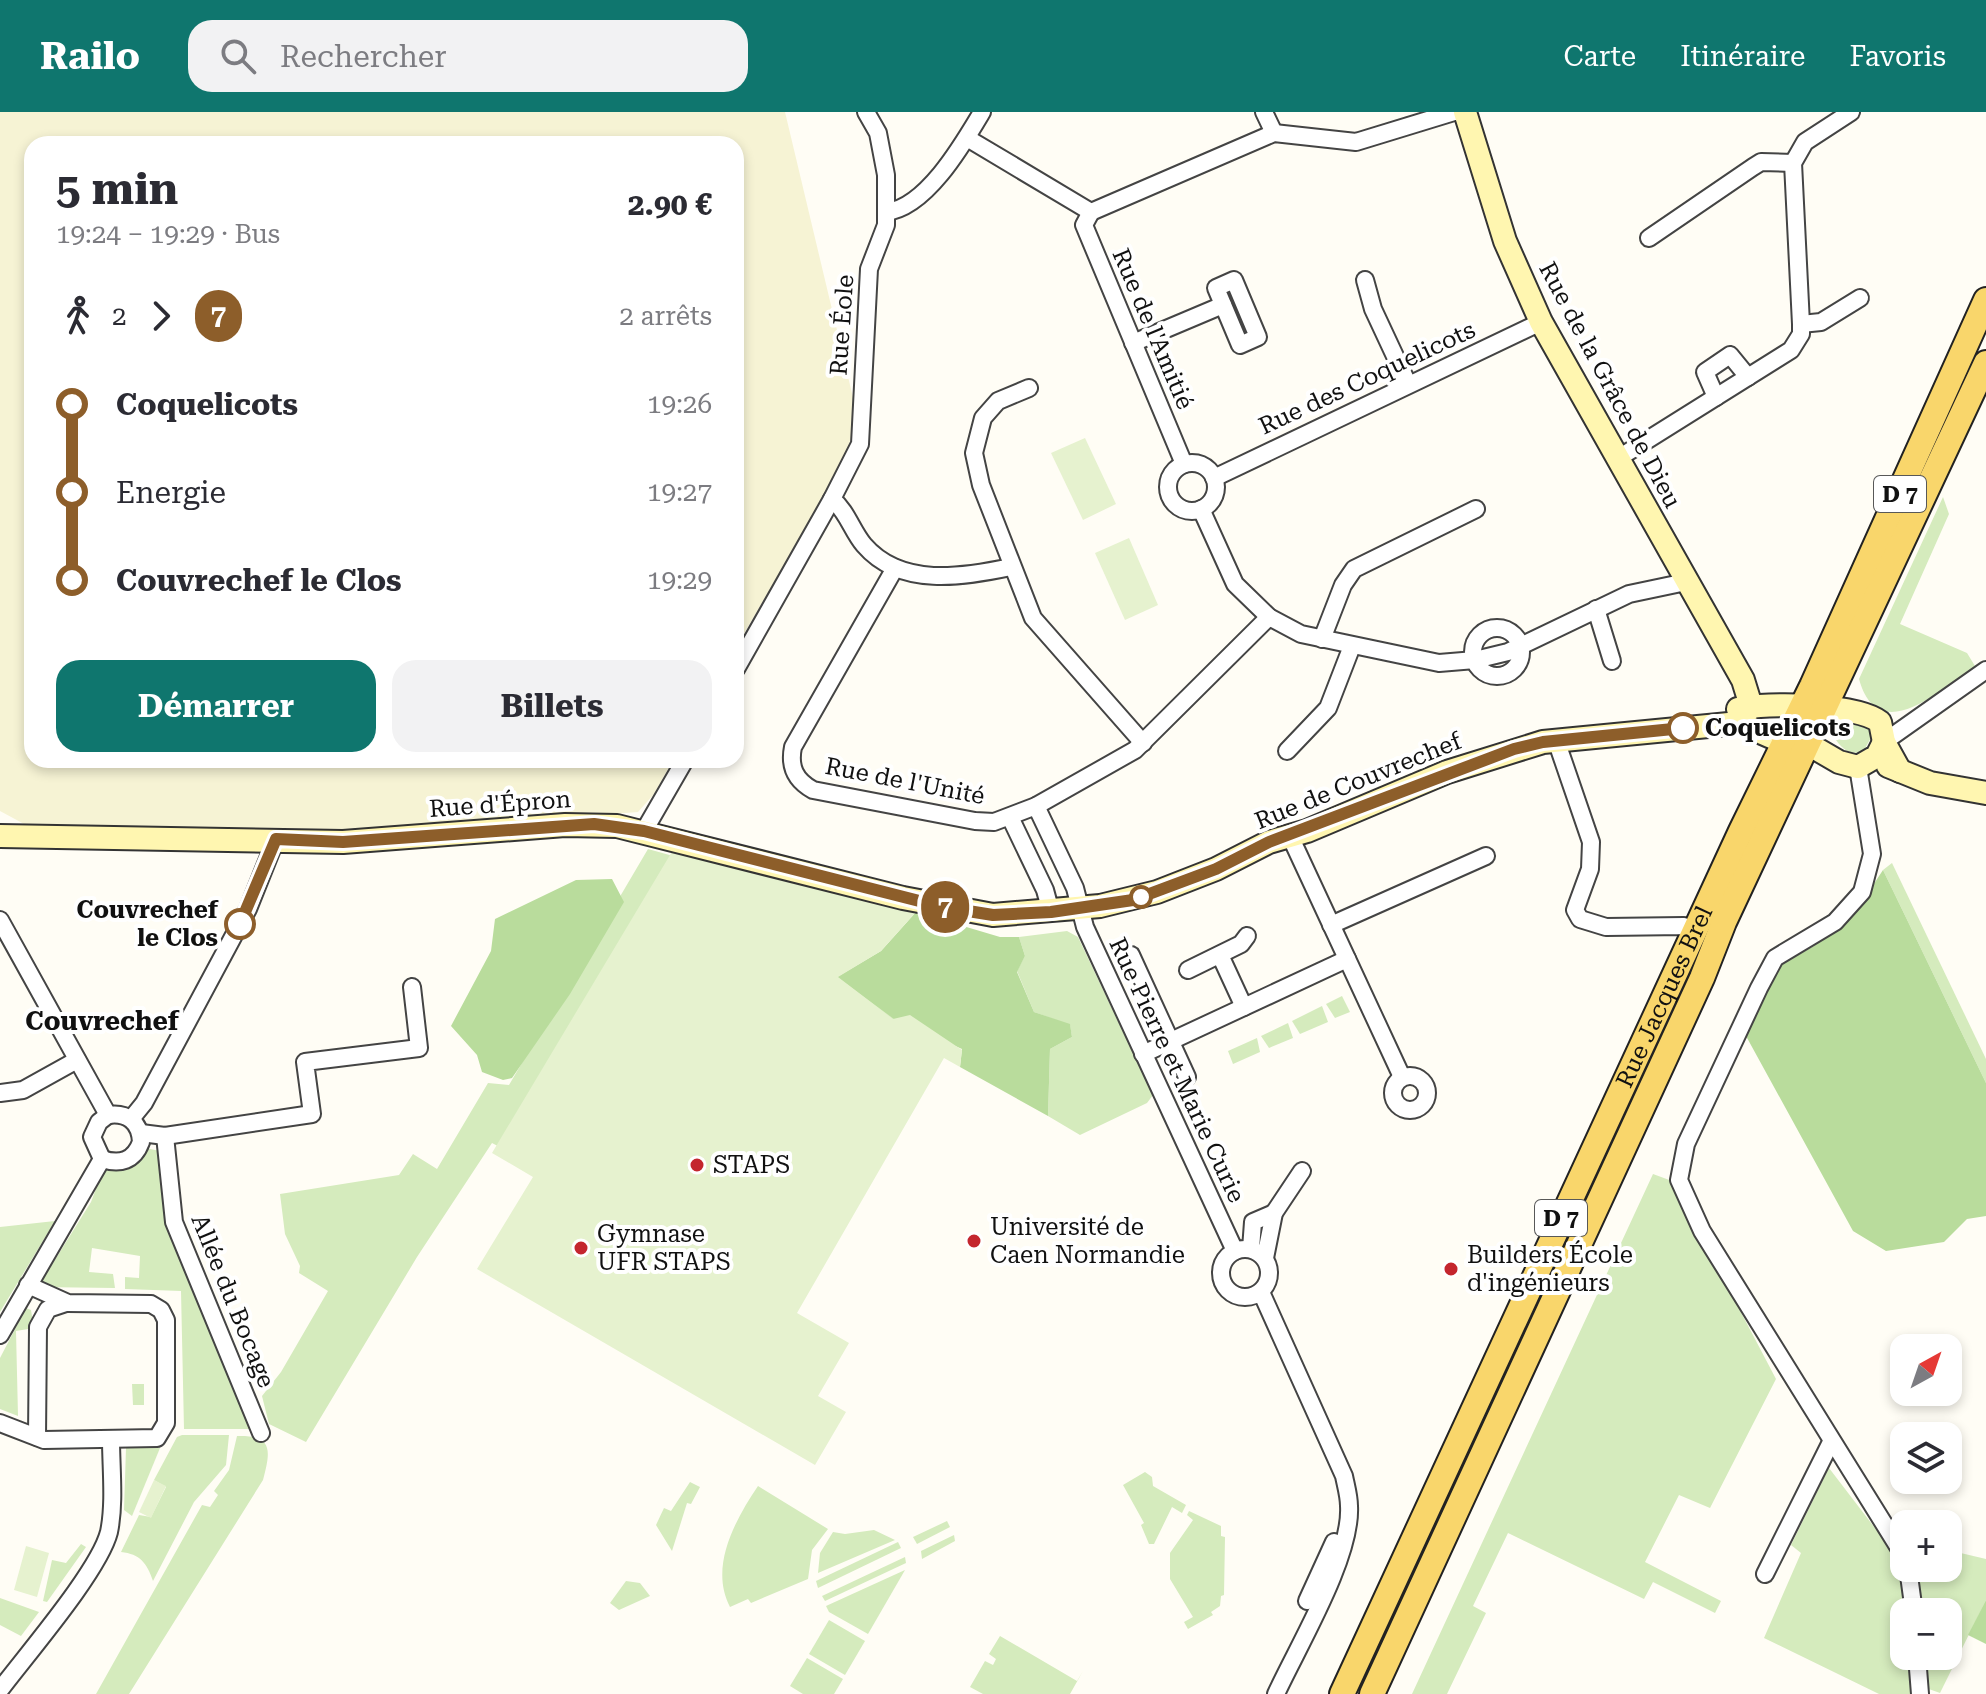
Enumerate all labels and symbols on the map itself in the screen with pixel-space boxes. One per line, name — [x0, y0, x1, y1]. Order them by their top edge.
street label: Rue de l'Amitié — [1107, 244, 1199, 414]
street label: Rue de la Grâce de Dieu — [1533, 257, 1687, 513]
street label: Rue Éole — [824, 273, 859, 376]
street label: Rue des Coquelicots — [1254, 316, 1480, 440]
road number: D 7 — [1874, 476, 1926, 512]
marker: Coquelicots — [1668, 713, 1698, 743]
place label: Coquelicots — [1705, 714, 1851, 742]
street label: Rue de Couvrechef — [1251, 727, 1466, 835]
street label: Rue de l'Unité — [823, 752, 987, 810]
street label: Rue d'Épron — [428, 784, 572, 823]
line badge: 7 — [919, 881, 971, 933]
unlabelled marker — [1130, 886, 1152, 908]
place label: Couvrechef le Clos — [76, 896, 219, 952]
street label: Rue Jacques Brel — [1610, 902, 1718, 1092]
marker: Couvrechef le Clos — [225, 909, 255, 939]
street label: Rue Pierre et Marie Curie — [1103, 933, 1251, 1207]
district label: Couvrechef — [25, 1006, 180, 1036]
place label: STAPS — [713, 1151, 790, 1179]
marker: STAPS — [688, 1156, 706, 1174]
road number: D 7 — [1535, 1200, 1587, 1236]
street label: Allée du Bocage — [185, 1210, 281, 1392]
place label: Université de Caen Normandie — [990, 1213, 1185, 1269]
place label: Gymnase UFR STAPS — [597, 1220, 731, 1276]
marker: Université de Caen Normandie — [965, 1232, 983, 1250]
marker: Gymnase UFR STAPS — [572, 1239, 590, 1257]
place label: Builders École d'ingénieurs — [1467, 1240, 1633, 1297]
marker: Builders École d'ingénieurs — [1442, 1260, 1460, 1278]
north arrow — [1890, 1334, 1962, 1406]

